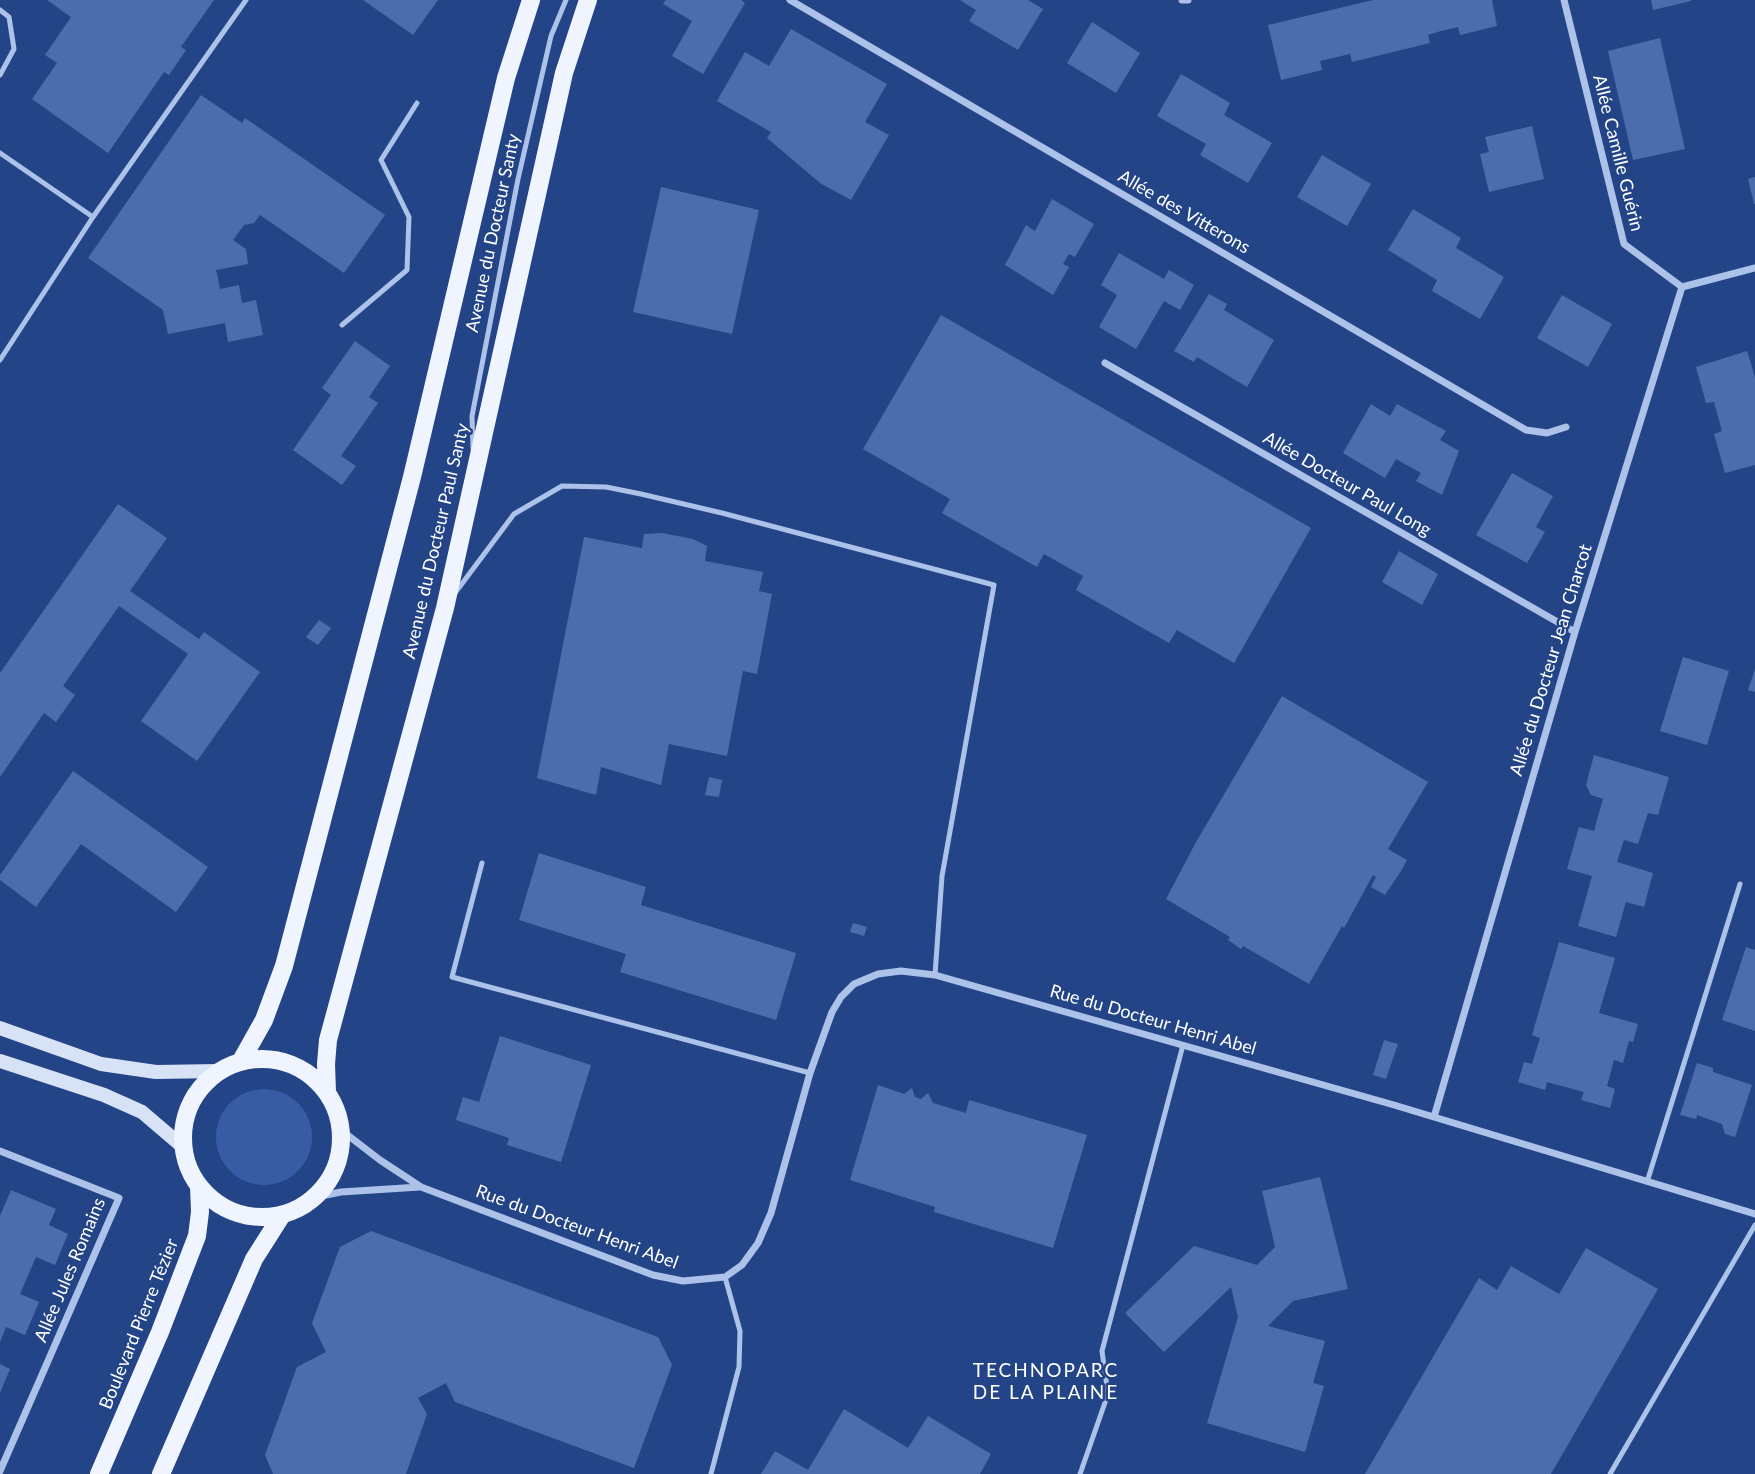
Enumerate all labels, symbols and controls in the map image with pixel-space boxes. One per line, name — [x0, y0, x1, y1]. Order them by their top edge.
street label: Allée Camille Guérin — [1588, 73, 1648, 233]
street label: Avenue du Docteur Santy — [461, 132, 525, 334]
street label: Allée des Vitterons — [1114, 165, 1254, 259]
street label: Avenue du Docteur Paul Santy — [398, 421, 474, 661]
street label: Allée Docteur Paul Long — [1259, 427, 1435, 541]
street label: Allée du Docteur Jean Charcot — [1505, 542, 1597, 778]
street label: Rue du Docteur Henri Abel — [1047, 980, 1259, 1060]
street label: Rue du Docteur Henri Abel — [473, 1180, 681, 1274]
street label: Allée Jules Romains — [30, 1195, 110, 1345]
street label: Boulevard Pierre Tézier — [95, 1236, 183, 1412]
district label: TECHNOPARC DE LA PLAINE — [974, 1360, 1118, 1404]

